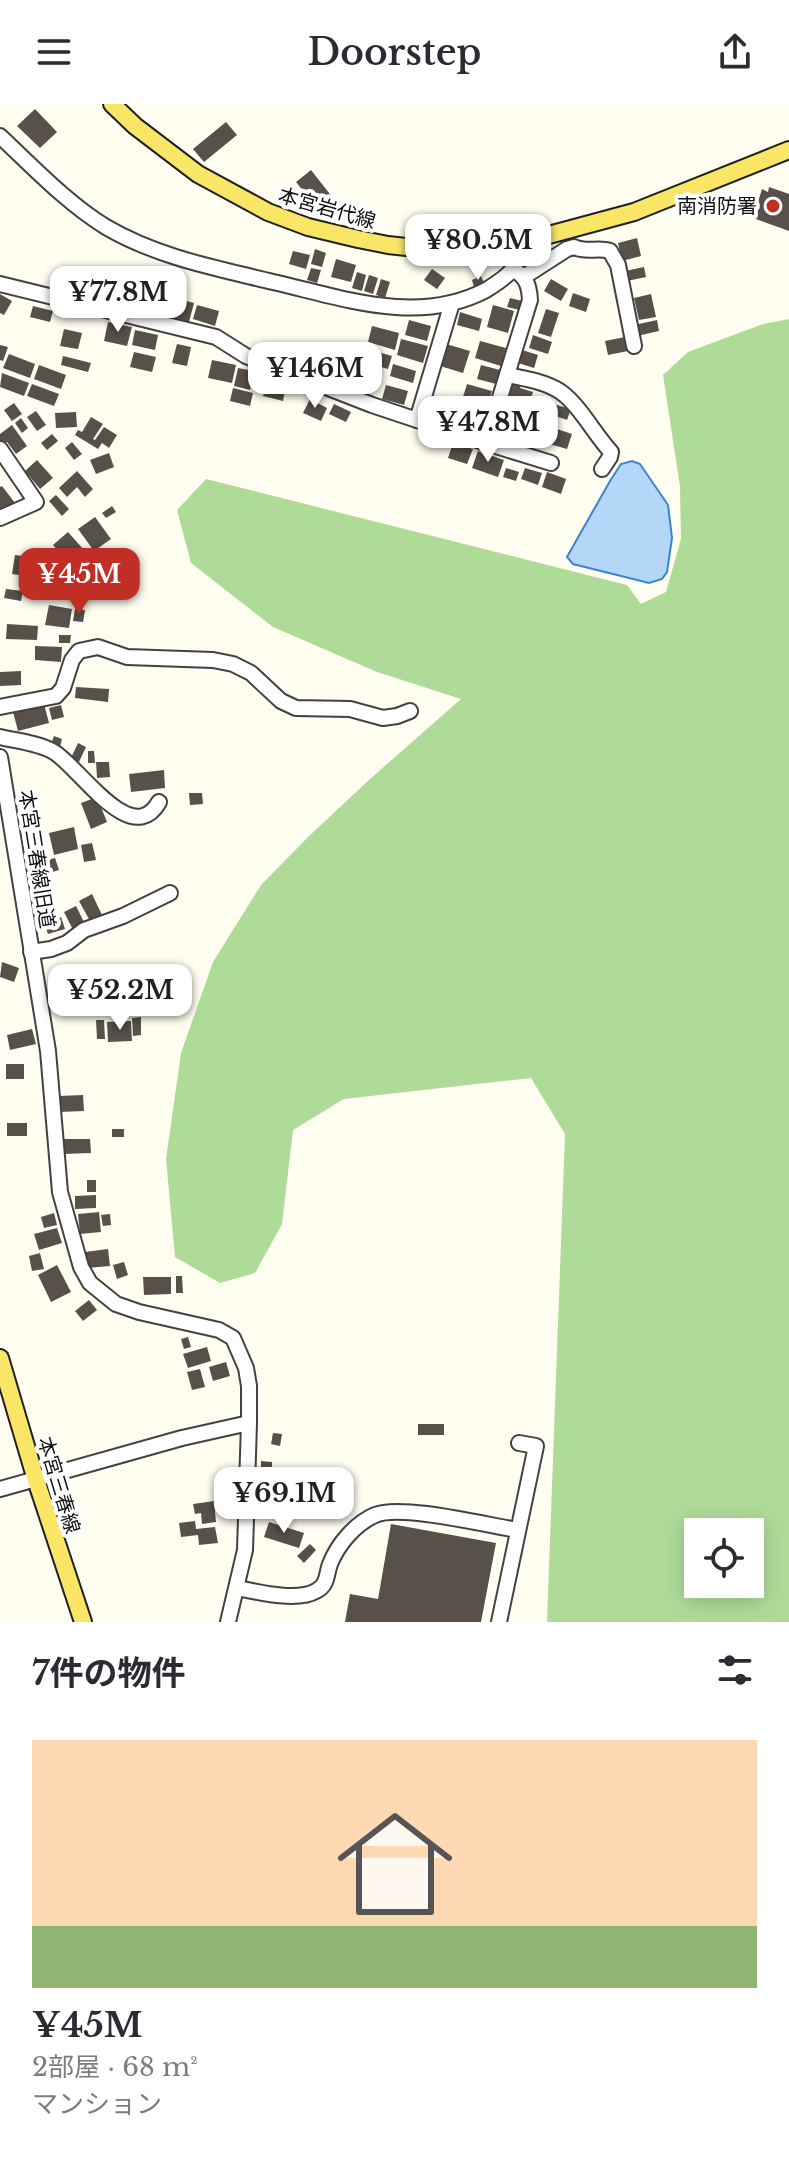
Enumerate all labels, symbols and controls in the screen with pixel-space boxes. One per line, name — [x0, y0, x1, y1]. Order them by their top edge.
icon: menu — [32, 30, 76, 74]
text: Doorstep — [308, 30, 481, 75]
icon: share — [713, 30, 757, 74]
street label: 本宮岩代線 — [276, 183, 378, 233]
place label: 南消防署 — [677, 194, 757, 218]
marker: 南消防署 — [764, 197, 782, 215]
pin: ¥80.5M — [413, 214, 543, 282]
text: ¥80.5M — [423, 224, 533, 256]
pin: ¥77.8M — [53, 266, 183, 334]
text: ¥77.8M — [68, 276, 168, 308]
pin: ¥146M — [259, 342, 371, 410]
text: ¥146M — [266, 352, 364, 384]
pin: ¥47.8M — [423, 396, 553, 464]
text: ¥47.8M — [436, 406, 540, 438]
pin: ¥45M — [32, 548, 126, 616]
text: ¥45M — [37, 558, 121, 590]
street label: 本宮三春線旧道 — [14, 788, 60, 930]
pin: ¥52.2M — [55, 964, 185, 1032]
text: ¥52.2M — [66, 974, 174, 1006]
street label: 本宮三春線 — [33, 1434, 85, 1536]
pin: ¥69.1M — [219, 1467, 349, 1535]
text: ¥69.1M — [232, 1477, 336, 1509]
map controls — [684, 1518, 764, 1598]
button: locate — [684, 1518, 764, 1598]
icon: filters — [713, 1648, 757, 1692]
text: 7件の物件 — [32, 1652, 186, 1694]
icon: home — [323, 1792, 467, 1936]
text: ¥45M — [32, 2004, 143, 2046]
text: 2部屋 · 68 m² — [32, 2051, 198, 2083]
text: マンション — [32, 2088, 162, 2120]

